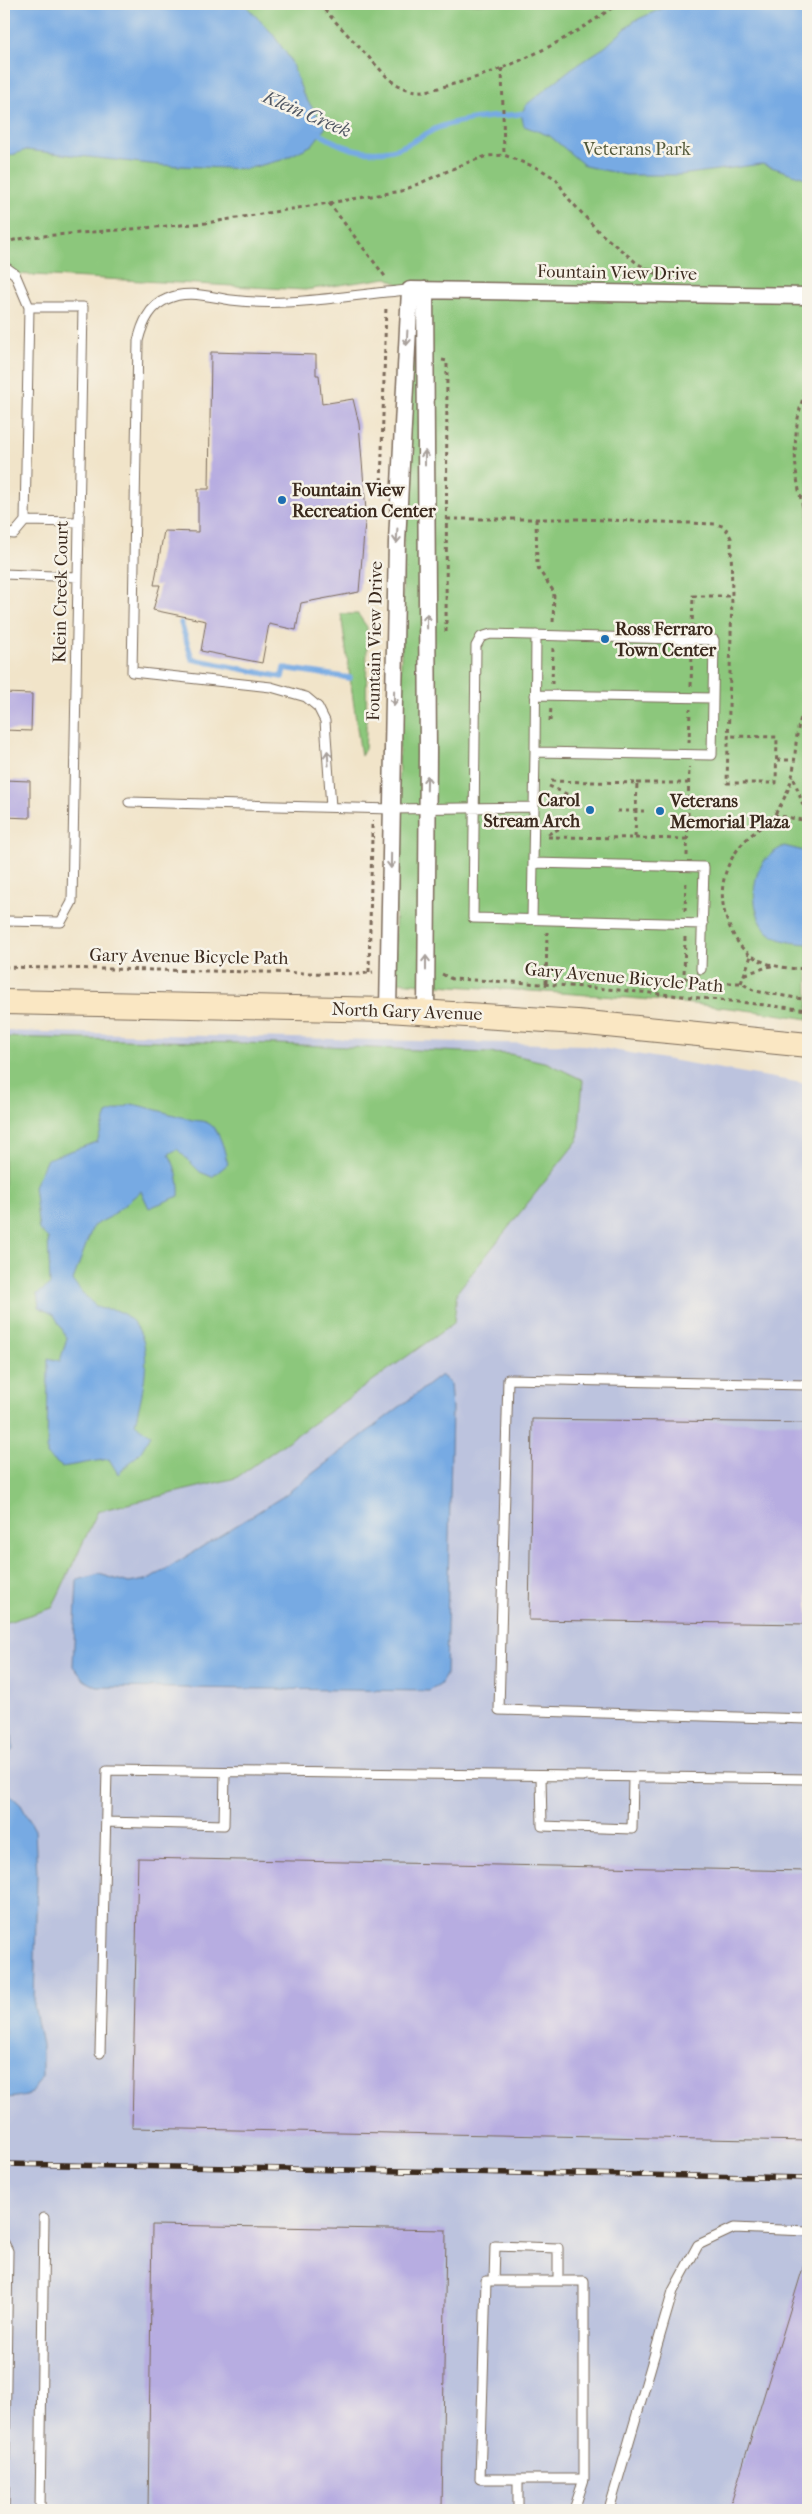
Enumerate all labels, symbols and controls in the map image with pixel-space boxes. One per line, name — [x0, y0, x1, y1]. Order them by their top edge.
water label: Klein Creek — [258, 85, 354, 142]
park label: Veterans Park — [582, 139, 692, 160]
street label: Fountain View Drive — [537, 261, 697, 285]
one-way arrow — [403, 330, 412, 346]
one-way arrow — [420, 450, 430, 466]
place label: Fountain View Recreation Center — [291, 480, 436, 522]
marker: Fountain View Recreation Center — [276, 494, 288, 506]
street label: Klein Creek Court — [49, 520, 73, 663]
one-way arrow — [393, 527, 402, 543]
street label: Fountain View Drive — [363, 561, 387, 721]
one-way arrow — [422, 613, 431, 629]
place label: Ross Ferraro Town Center — [614, 619, 717, 661]
marker: Ross Ferraro Town Center — [599, 633, 611, 645]
one-way arrow — [389, 690, 399, 706]
one-way arrow — [323, 750, 332, 766]
one-way arrow — [422, 775, 432, 792]
place label: Carol Stream Arch — [483, 790, 581, 832]
place label: Veterans Memorial Plaza — [669, 791, 790, 833]
marker: Carol Stream Arch — [584, 804, 596, 816]
marker: Veterans Memorial Plaza — [654, 805, 666, 817]
one-way arrow — [386, 852, 396, 868]
street label: Gary Avenue Bicycle Path — [89, 945, 289, 969]
one-way arrow — [421, 955, 431, 972]
street label: Gary Avenue Bicycle Path — [524, 959, 724, 997]
street label: North Gary Avenue — [331, 999, 483, 1025]

